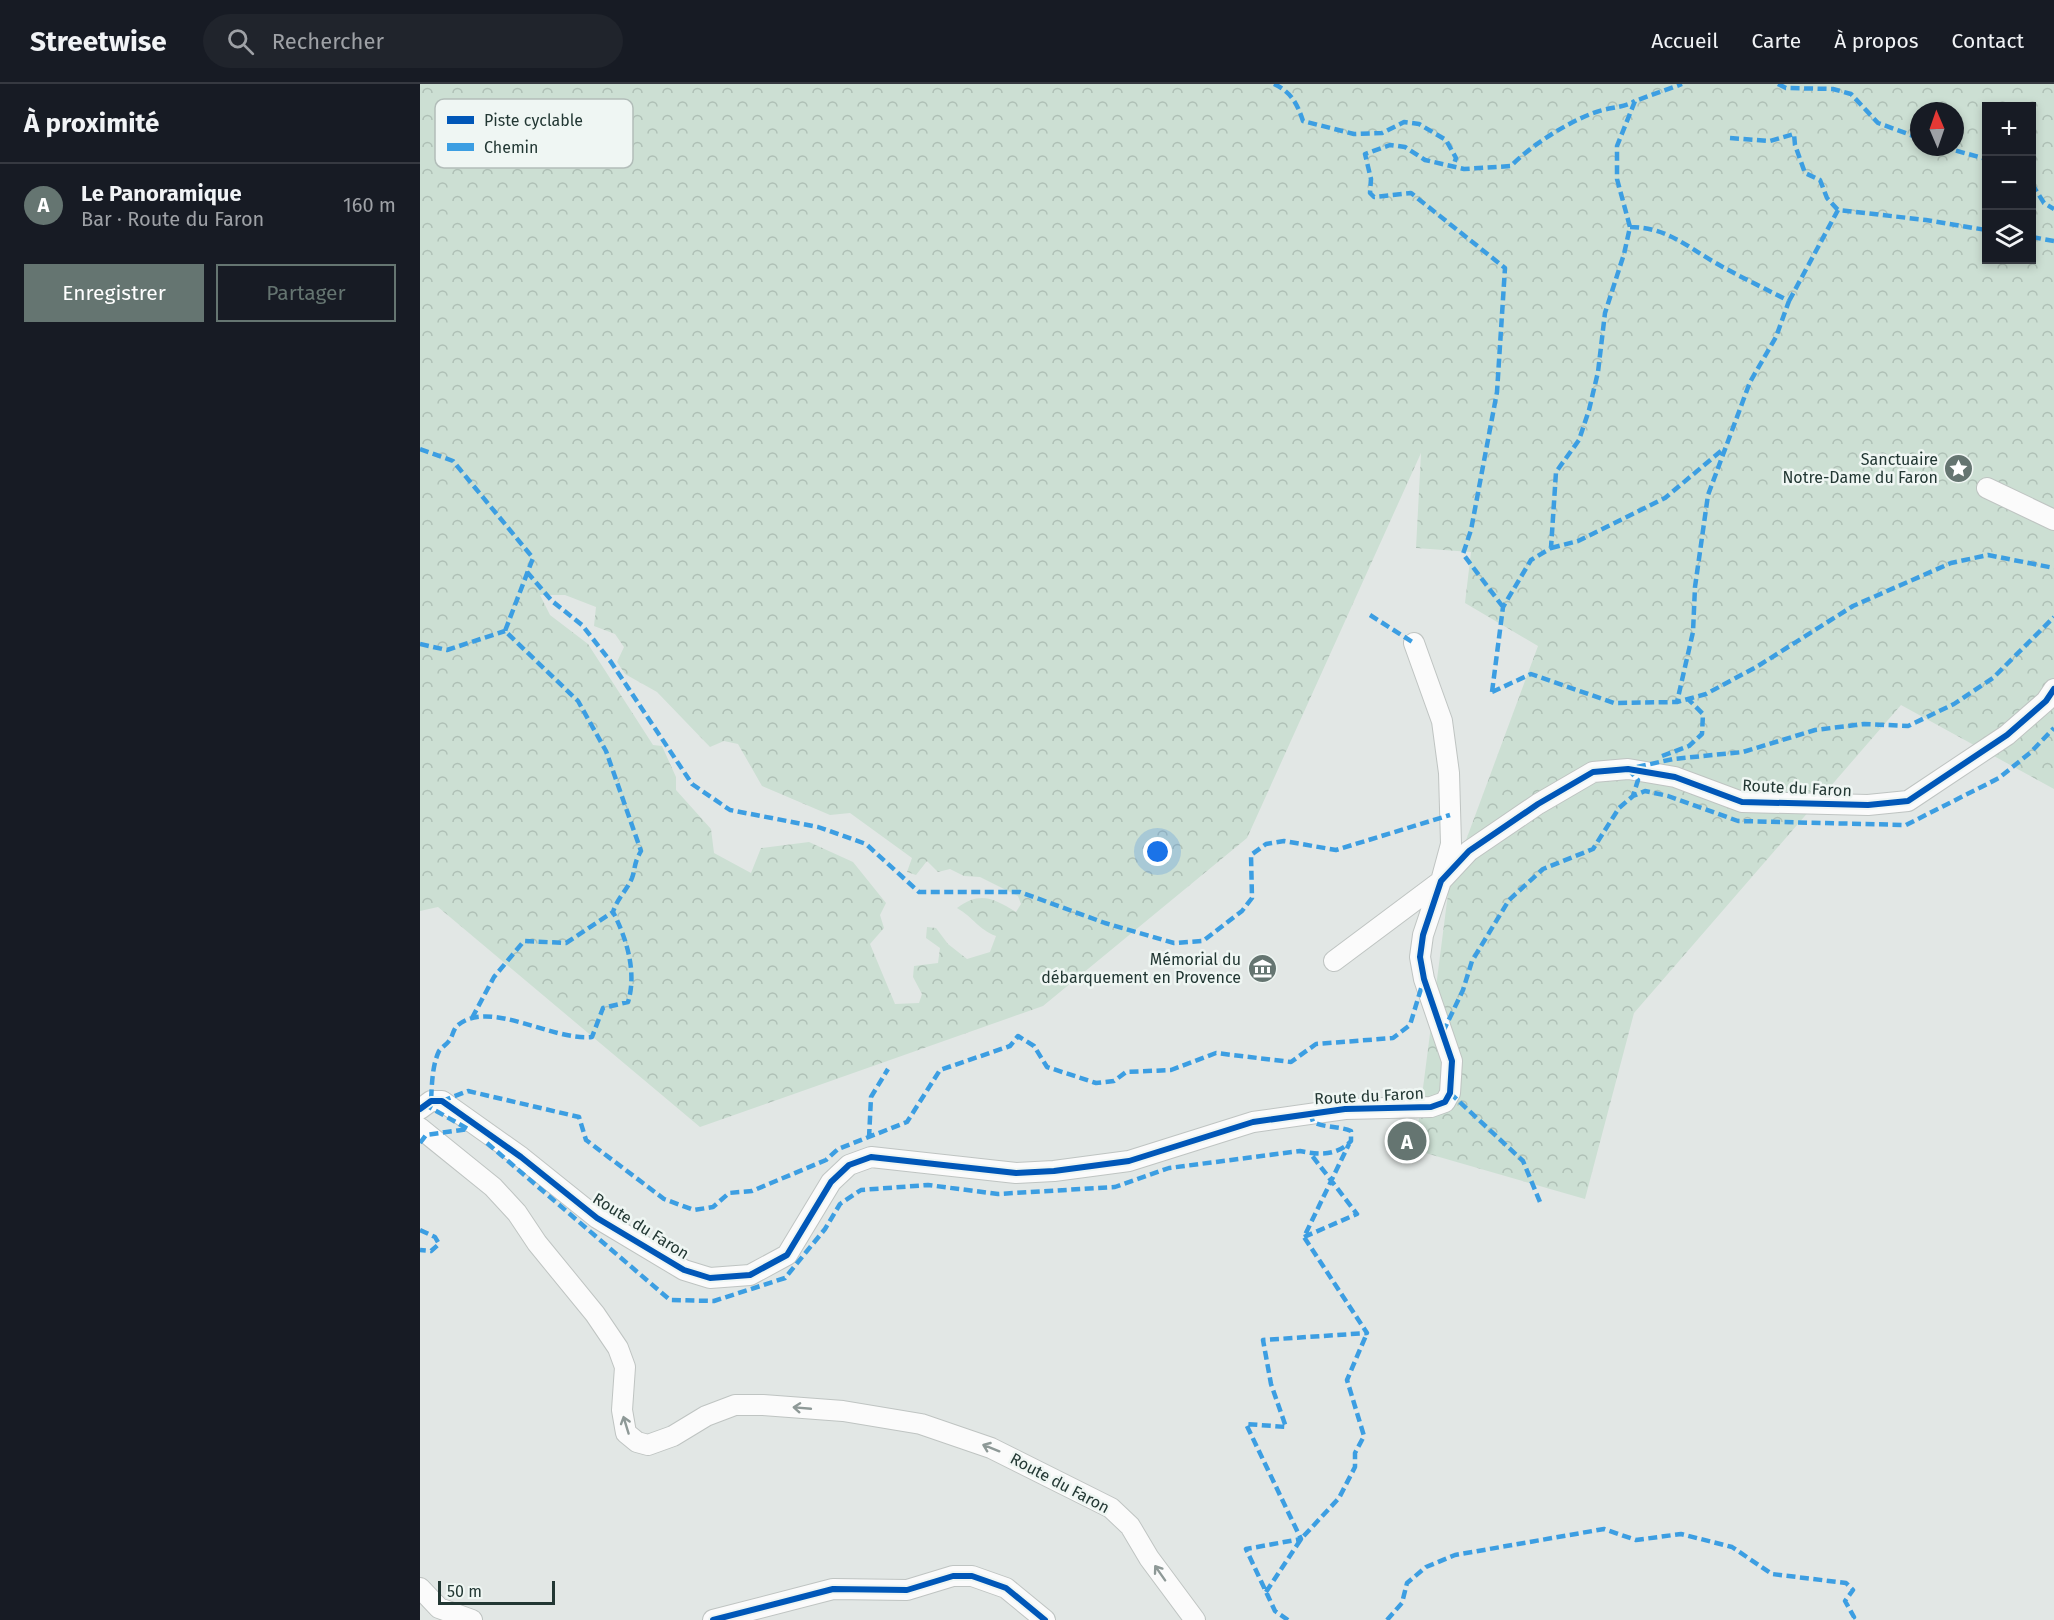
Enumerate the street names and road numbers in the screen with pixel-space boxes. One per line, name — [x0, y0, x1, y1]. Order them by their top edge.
street label: Route du Faron — [1742, 776, 1852, 800]
street label: Route du Faron — [1314, 1084, 1424, 1108]
street label: Route du Faron — [589, 1189, 693, 1263]
street label: Route du Faron — [1007, 1449, 1113, 1517]

